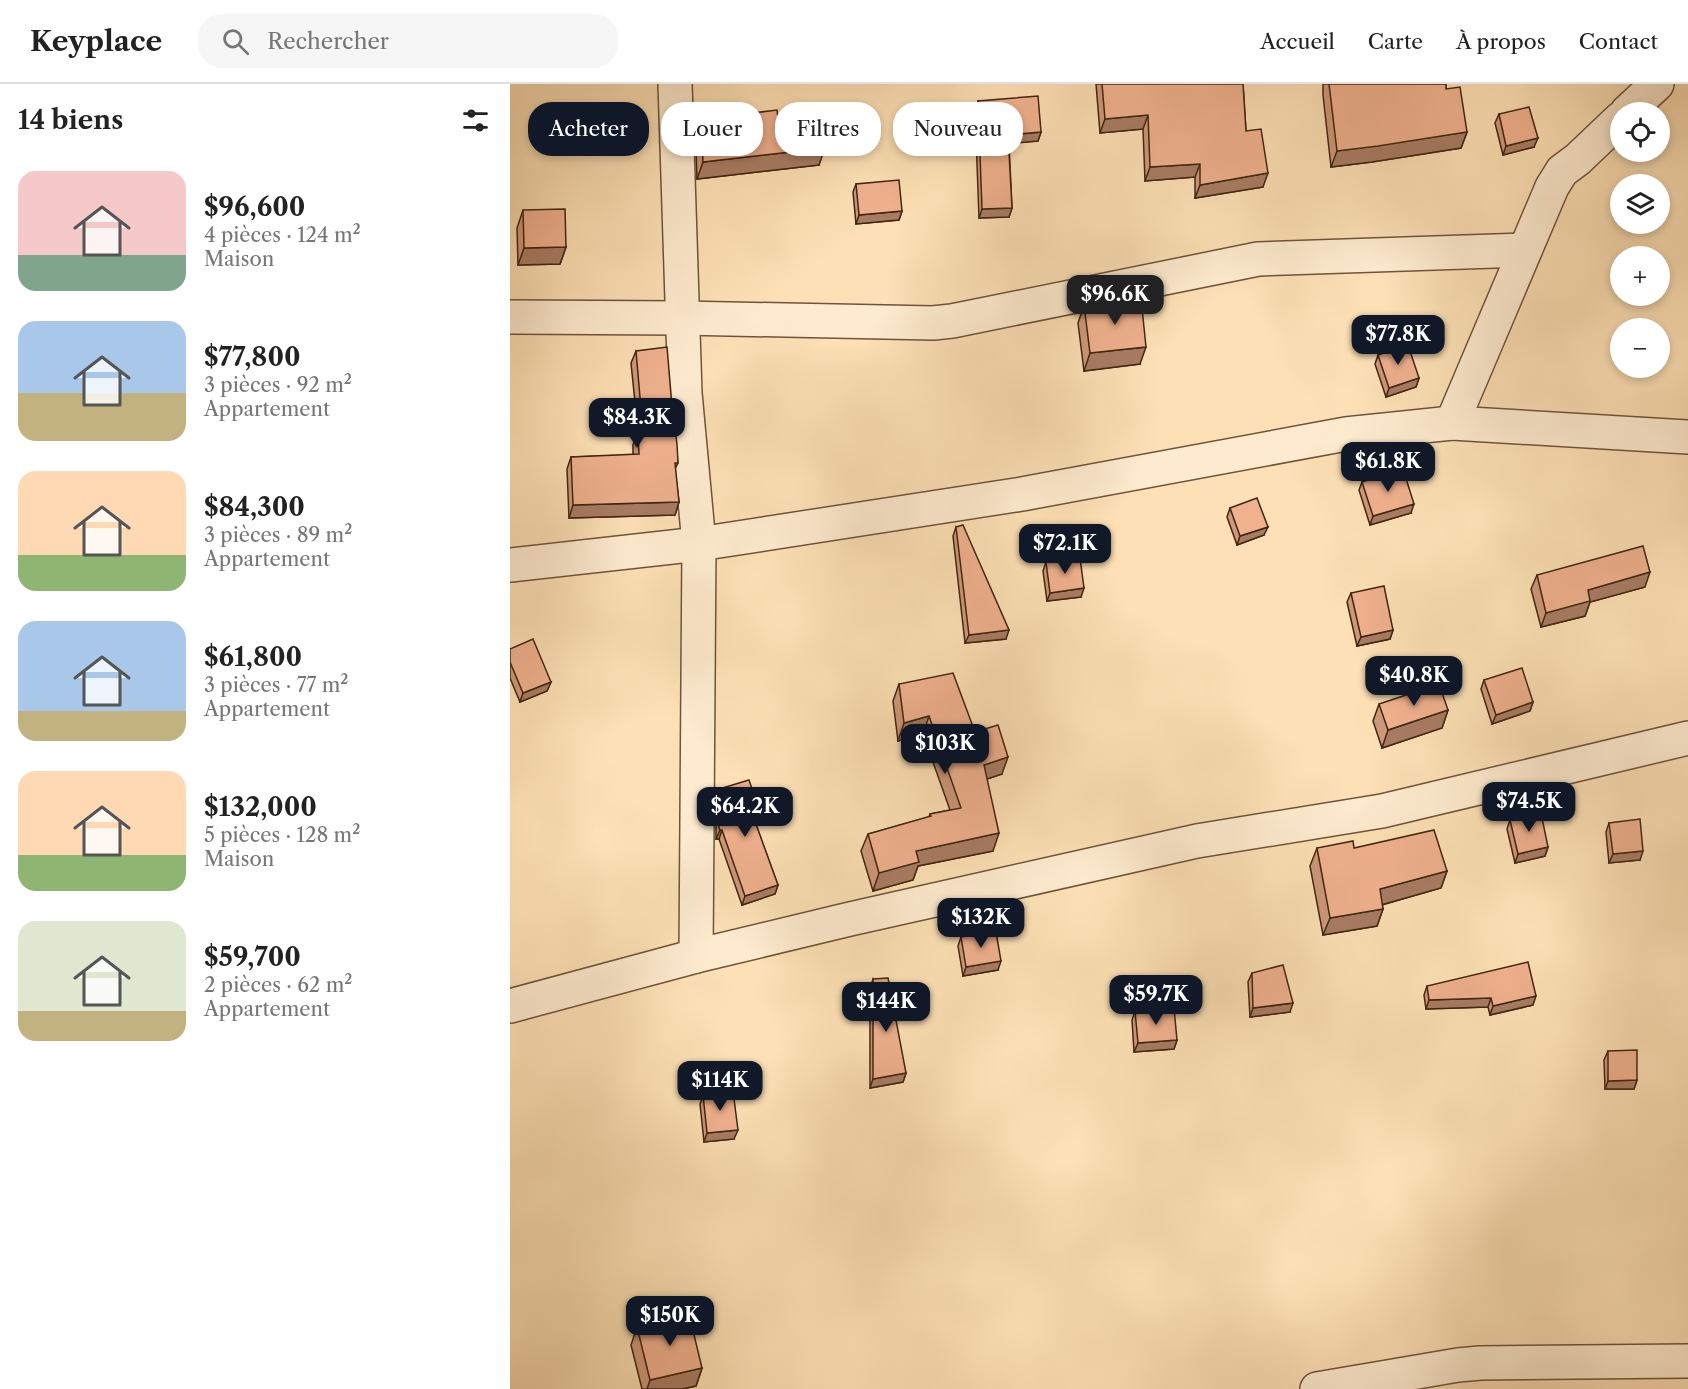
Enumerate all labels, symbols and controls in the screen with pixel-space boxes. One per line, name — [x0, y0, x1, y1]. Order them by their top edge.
search box — [198, 14, 618, 68]
text: Keyplace — [30, 24, 162, 58]
icon: search — [219, 25, 252, 58]
text: Rechercher — [267, 28, 389, 55]
text: Accueil — [1260, 29, 1335, 54]
text: Carte — [1368, 29, 1423, 54]
text: À propos — [1456, 29, 1546, 54]
text: Contact — [1579, 29, 1658, 54]
chip: Acheter — [528, 102, 649, 156]
chip: Louer — [661, 102, 763, 156]
chip: Filtres — [775, 102, 881, 156]
chip: Nouveau — [893, 102, 1023, 156]
map controls — [1610, 102, 1670, 378]
button: locate — [1610, 102, 1670, 162]
text: 14 biens — [18, 104, 123, 136]
icon: filters — [459, 104, 492, 137]
button: layers — [1610, 174, 1670, 234]
text: $96,600 — [204, 191, 305, 223]
icon: home — [66, 195, 138, 267]
text: 4 pièces · 124 m² — [204, 223, 361, 247]
button: + — [1610, 246, 1670, 306]
text: Maison — [204, 247, 274, 271]
pin: $96.6K — [1066, 275, 1164, 326]
text: $96.6K — [1081, 282, 1149, 306]
pin: $77.8K — [1349, 315, 1447, 366]
button: − — [1610, 318, 1670, 378]
text: $77.8K — [1366, 322, 1430, 346]
text: $77,800 — [204, 341, 301, 373]
icon: home — [66, 345, 138, 417]
text: 3 pièces · 92 m² — [204, 373, 352, 397]
text: Appartement — [204, 397, 330, 421]
pin: $84.3K — [588, 398, 686, 449]
text: $84.3K — [603, 405, 671, 429]
pin: $61.8K — [1339, 442, 1437, 493]
text: $61.8K — [1355, 449, 1421, 473]
text: $84,300 — [204, 491, 305, 523]
icon: home — [66, 495, 138, 567]
text: 3 pièces · 89 m² — [204, 523, 352, 547]
pin: $72.1K — [1016, 524, 1114, 575]
text: $72.1K — [1033, 531, 1097, 555]
text: Appartement — [204, 547, 330, 571]
text: $61,800 — [204, 641, 302, 673]
icon: home — [66, 645, 138, 717]
pin: $40.8K — [1365, 656, 1463, 707]
text: $40.8K — [1379, 663, 1449, 687]
text: 3 pièces · 77 m² — [204, 673, 348, 697]
text: Appartement — [204, 697, 330, 721]
pin: $103K — [903, 724, 987, 775]
text: $103K — [915, 731, 975, 755]
pin: $74.5K — [1480, 782, 1578, 833]
pin: $64.2K — [696, 787, 794, 838]
text: $74.5K — [1496, 789, 1562, 813]
text: $132,000 — [204, 791, 317, 823]
text: $64.2K — [711, 794, 779, 818]
icon: home — [66, 795, 138, 867]
text: 5 pièces · 128 m² — [204, 823, 360, 847]
text: Maison — [204, 847, 274, 871]
pin: $132K — [939, 898, 1023, 949]
text: $132K — [951, 905, 1011, 929]
text: $59,700 — [204, 941, 301, 973]
icon: home — [66, 945, 138, 1017]
text: 2 pièces · 62 m² — [204, 973, 352, 997]
pin: $59.7K — [1107, 975, 1205, 1026]
pin: $144K — [844, 982, 928, 1033]
text: $59.7K — [1123, 982, 1189, 1006]
text: $144K — [856, 989, 916, 1013]
text: Appartement — [204, 997, 330, 1021]
pin: $114K — [678, 1061, 762, 1112]
text: $114K — [692, 1068, 749, 1092]
pin: $150K — [628, 1296, 712, 1347]
text: $150K — [640, 1303, 700, 1327]

